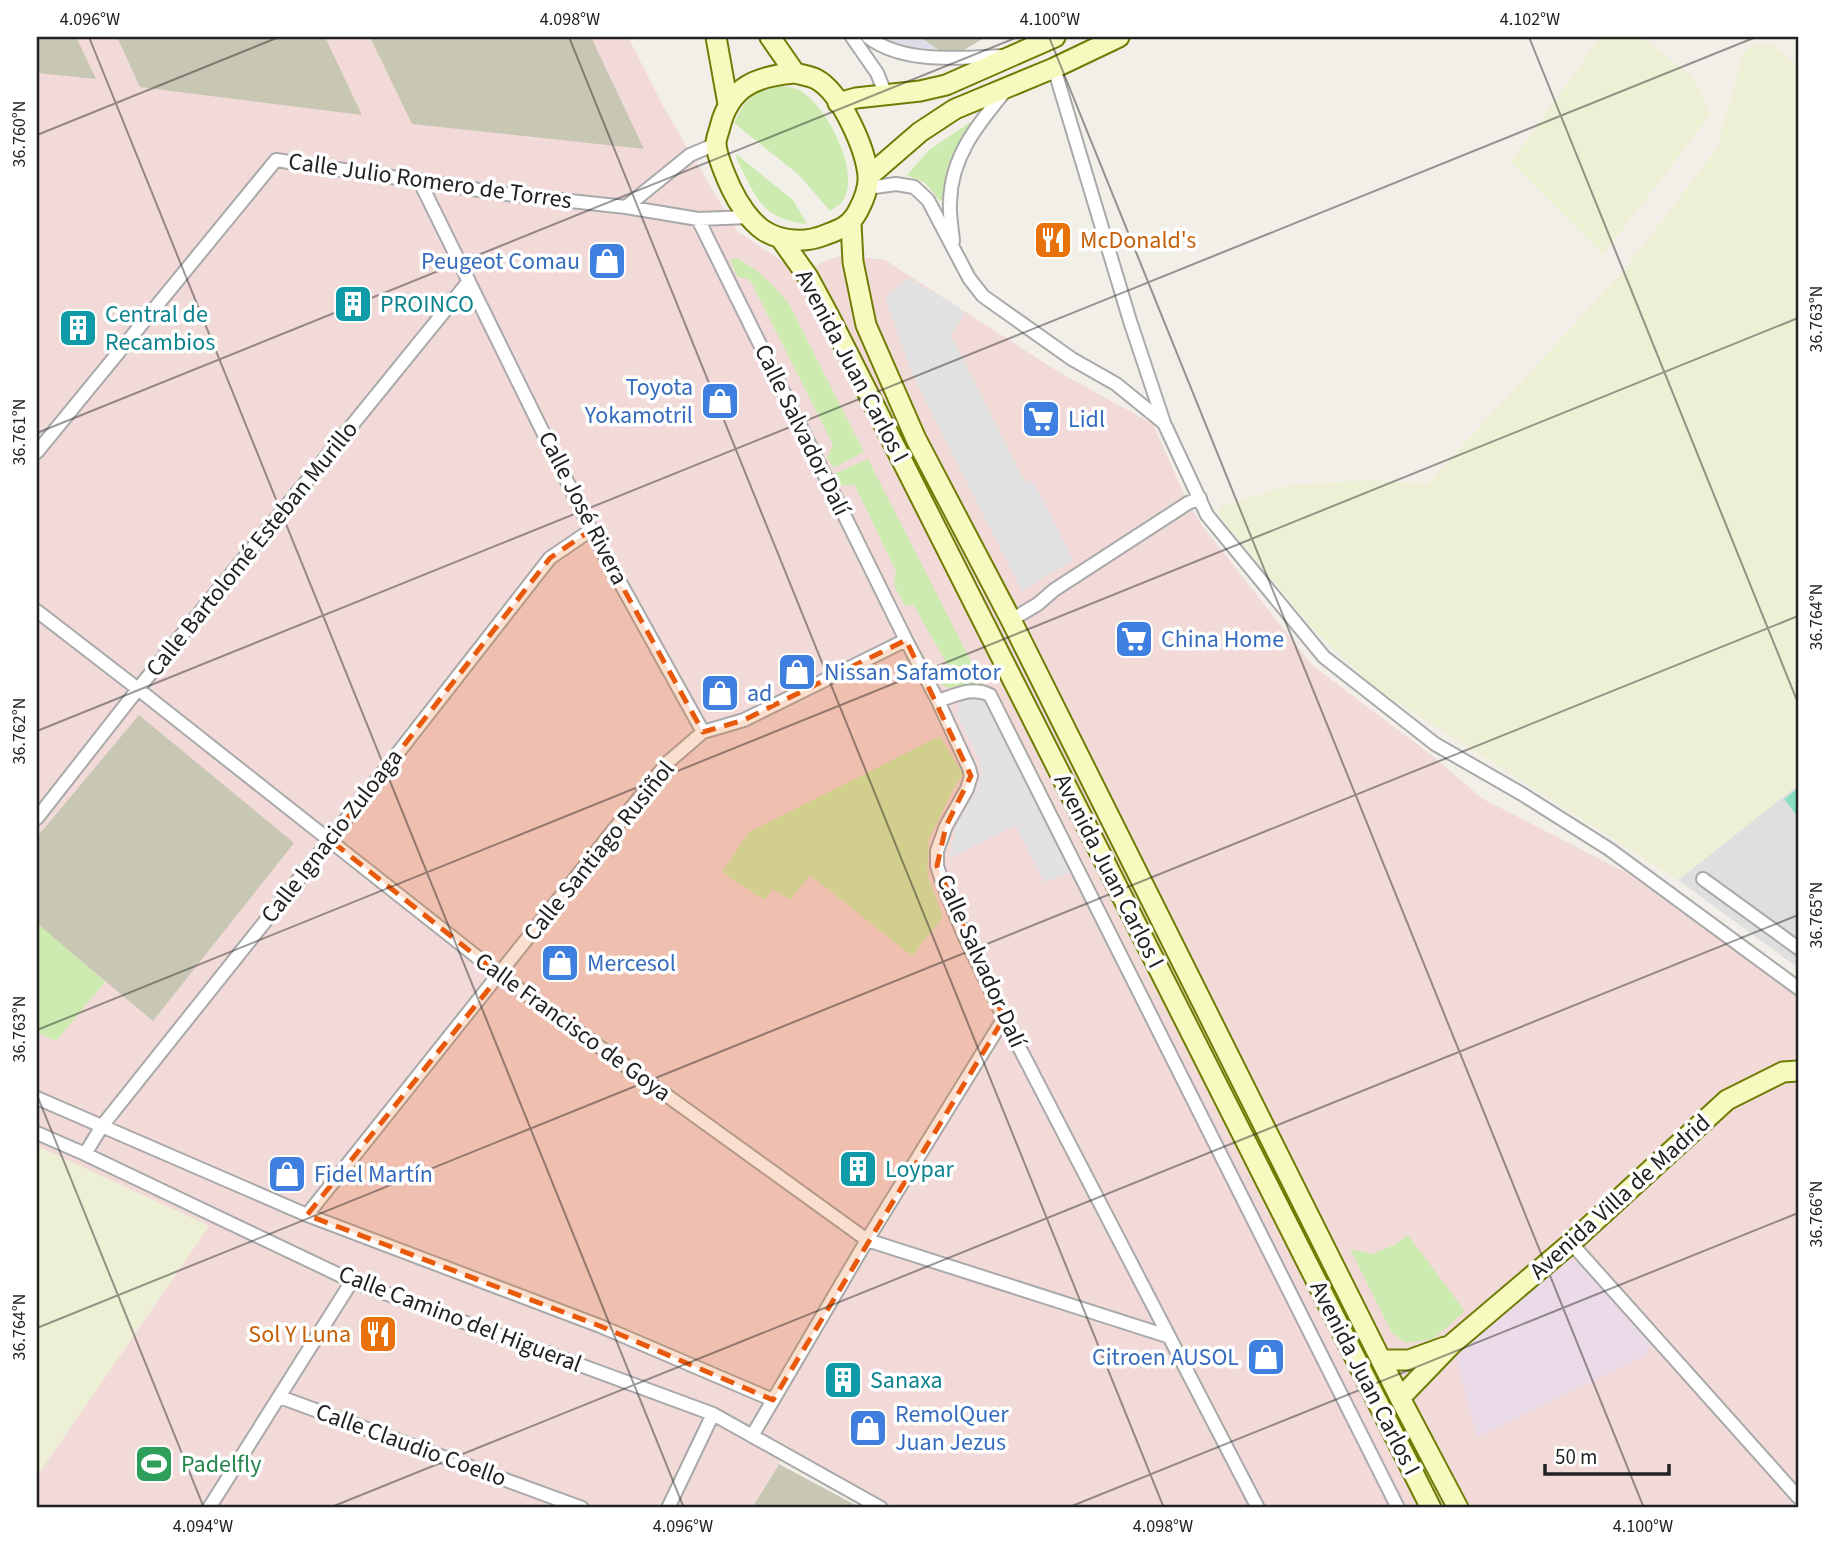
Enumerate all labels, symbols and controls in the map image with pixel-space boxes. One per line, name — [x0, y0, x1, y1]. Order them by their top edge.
text: 4.096°W — [60, 7, 120, 32]
text: 4.098°W — [540, 7, 600, 32]
text: 4.100°W — [1020, 7, 1080, 32]
text: 4.102°W — [1500, 7, 1560, 32]
text: 36.760°N — [7, 101, 32, 167]
street label: Calle Julio Romero de Torres — [286, 144, 574, 218]
restaurant icon: McDonald's — [1032, 219, 1074, 261]
place label: McDonald's — [1080, 223, 1196, 258]
shop icon: Peugeot Comau — [586, 240, 628, 282]
place label: Peugeot Comau — [421, 244, 580, 279]
street label: Avenida Juan Carlos I — [786, 263, 918, 469]
building icon: PROINCO — [332, 283, 374, 325]
text: 36.763°N — [1804, 286, 1829, 352]
place label: PROINCO — [380, 287, 474, 322]
place label: Central de Recambios — [105, 297, 215, 360]
building icon: Central de Recambios — [57, 307, 99, 349]
street label: Calle Salvador Dalí — [745, 338, 859, 523]
place label: Toyota Yokamotril — [584, 370, 693, 433]
shop icon: Toyota Yokamotril — [699, 380, 741, 422]
supermarket icon: Lidl — [1020, 398, 1062, 440]
text: 36.761°N — [7, 399, 32, 465]
place label: Lidl — [1068, 402, 1105, 437]
street label: Calle Bartolomé Esteban Murillo — [137, 413, 367, 685]
street label: Calle José Rivera — [529, 425, 637, 591]
text: 36.764°N — [1804, 584, 1829, 650]
supermarket icon: China Home — [1113, 618, 1155, 660]
place label: China Home — [1161, 622, 1284, 657]
shop icon: Nissan Safamotor — [776, 651, 818, 693]
place label: Nissan Safamotor — [824, 655, 1001, 690]
shop icon: ad — [699, 672, 741, 714]
place label: ad — [747, 676, 772, 711]
text: 36.762°N — [7, 698, 32, 764]
street label: Calle Ignacio Zuloaga — [253, 741, 411, 931]
street label: Calle Santiago Rusiñol — [515, 753, 683, 949]
street label: Avenida Juan Carlos I — [1045, 768, 1173, 974]
street label: Calle Salvador Dalí — [927, 868, 1035, 1055]
text: 36.765°N — [1804, 882, 1829, 948]
shop icon: Mercesol — [539, 942, 581, 984]
street label: Calle Francisco de Goya — [468, 944, 678, 1110]
place label: Mercesol — [587, 946, 676, 981]
text: 36.763°N — [7, 996, 32, 1062]
street label: Avenida Villa de Madrid — [1522, 1106, 1718, 1288]
building icon: Loypar — [837, 1148, 879, 1190]
place label: Loypar — [885, 1152, 955, 1187]
shop icon: Fidel Martín — [266, 1153, 308, 1195]
place label: Fidel Martín — [314, 1157, 433, 1192]
text: 36.766°N — [1804, 1181, 1829, 1247]
street label: Calle Camino del Higueral — [333, 1256, 587, 1382]
street label: Avenida Juan Carlos I — [1301, 1275, 1429, 1481]
text: 36.764°N — [7, 1294, 32, 1360]
restaurant icon: Sol Y Luna — [357, 1313, 399, 1355]
place label: Sol Y Luna — [248, 1317, 351, 1352]
shop icon: Citroen AUSOL — [1245, 1336, 1287, 1378]
place label: Citroen AUSOL — [1092, 1340, 1239, 1375]
building icon: Sanaxa — [822, 1359, 864, 1401]
place label: Sanaxa — [870, 1363, 943, 1398]
street label: Calle Claudio Coello — [311, 1394, 511, 1496]
place label: RemolQuer Juan Jezus — [895, 1397, 1009, 1460]
shop icon: RemolQuer Juan Jezus — [847, 1407, 889, 1449]
scale bar — [1545, 1433, 1669, 1477]
text: 50 m — [1555, 1442, 1597, 1472]
sports icon: Padelfly — [133, 1443, 175, 1485]
place label: Padelfly — [181, 1447, 261, 1482]
text: 4.094°W — [173, 1514, 233, 1539]
text: 4.096°W — [653, 1514, 713, 1539]
text: 4.098°W — [1133, 1514, 1193, 1539]
text: 4.100°W — [1613, 1514, 1673, 1539]

